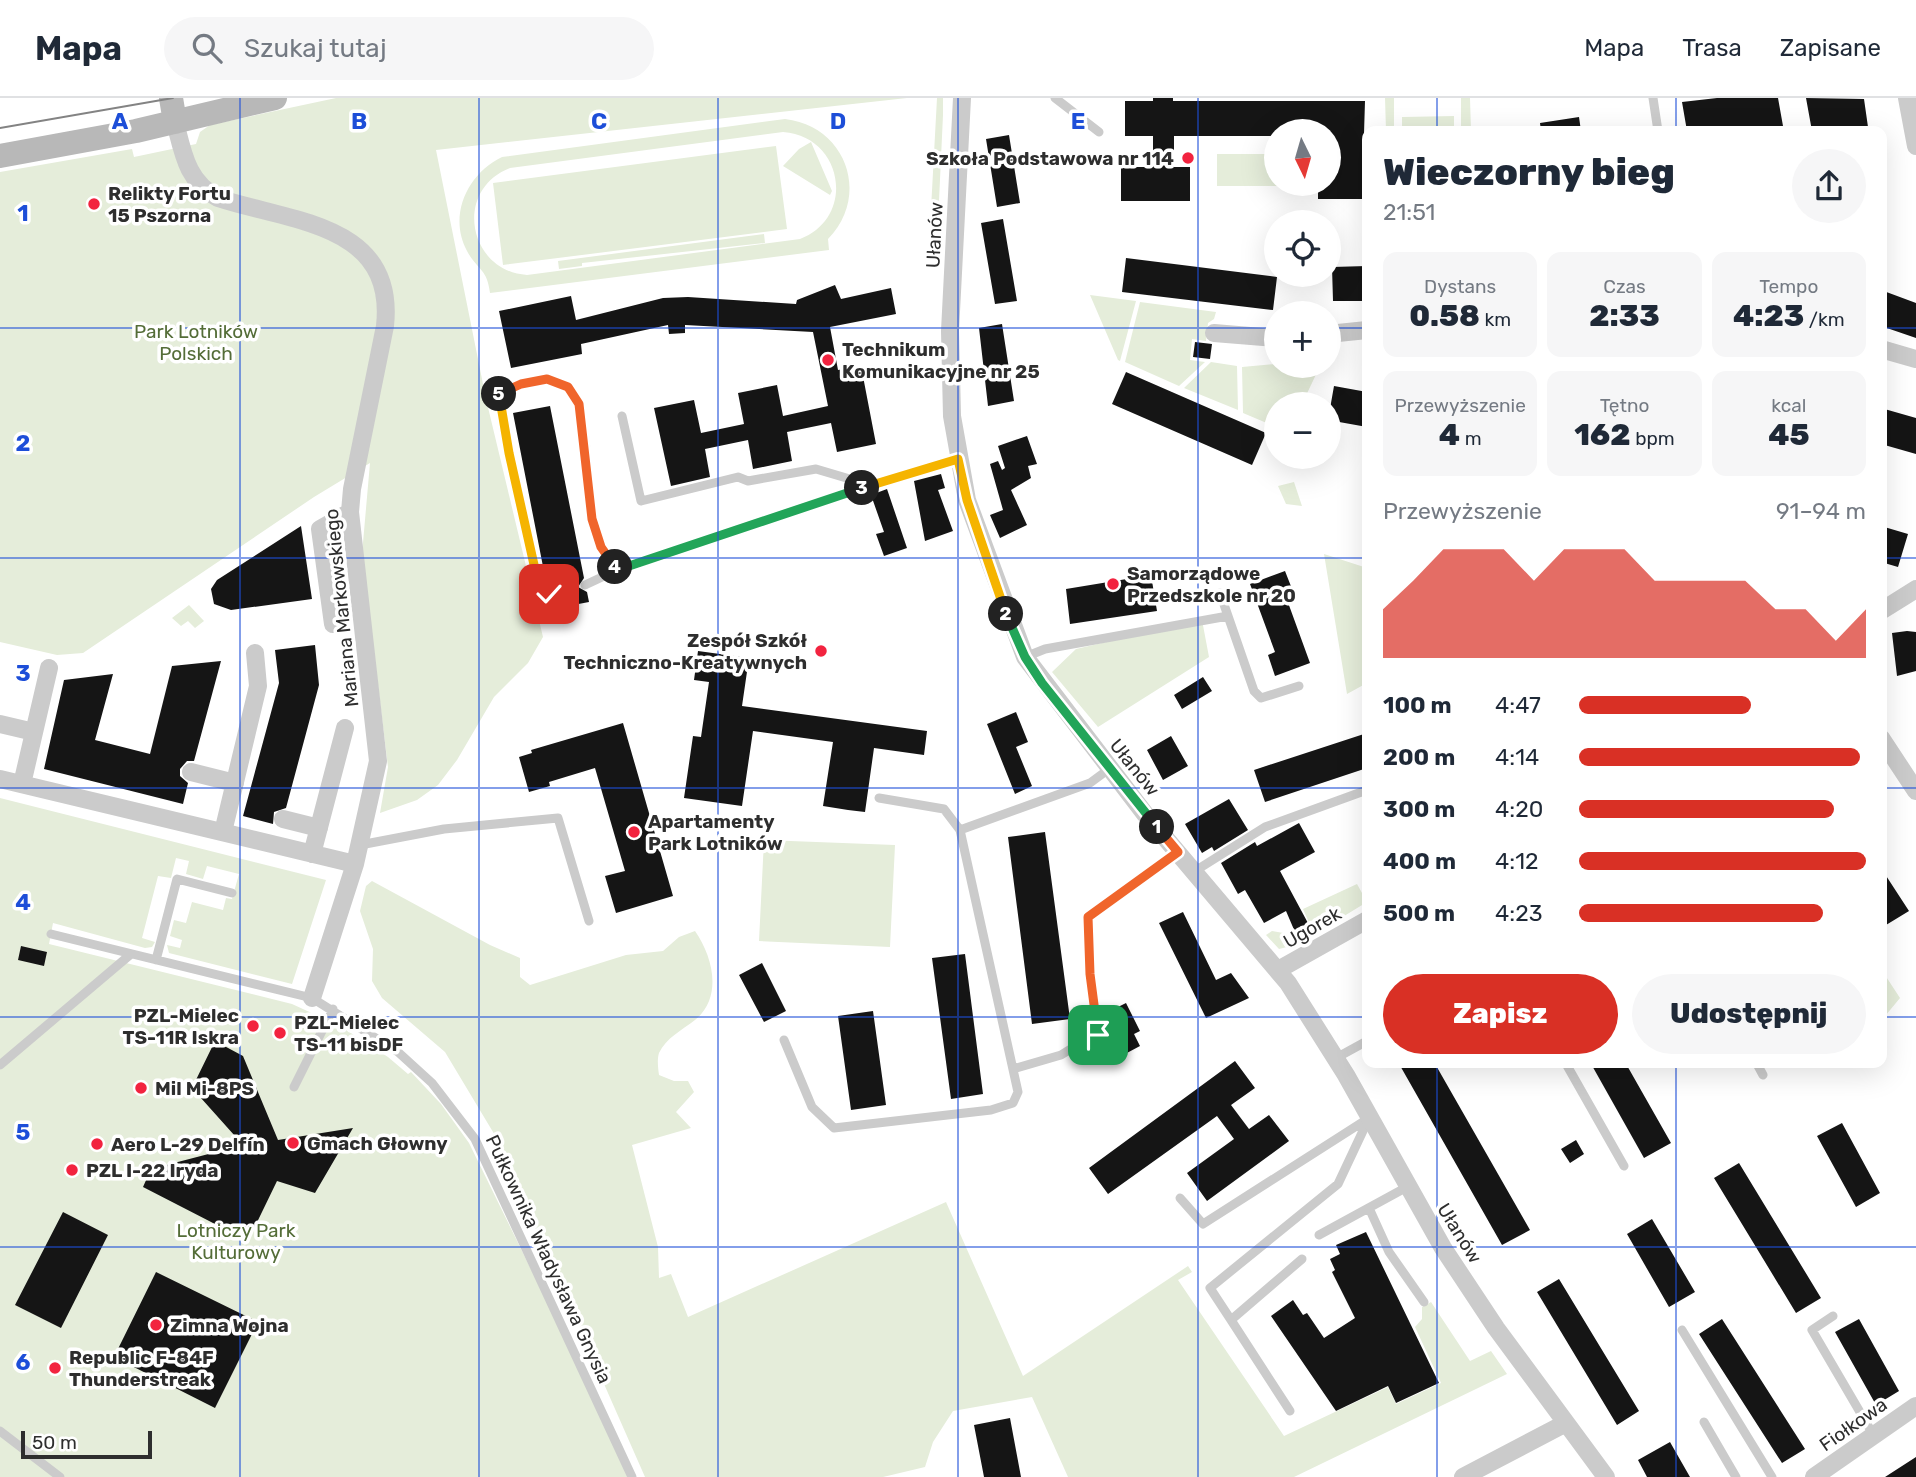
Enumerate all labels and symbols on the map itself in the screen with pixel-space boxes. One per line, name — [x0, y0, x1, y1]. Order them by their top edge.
text: A — [112, 107, 129, 135]
text: B — [351, 107, 367, 135]
text: C — [591, 107, 607, 135]
text: D — [830, 107, 846, 135]
text: E — [1071, 107, 1085, 135]
north arrow — [1264, 119, 1340, 196]
place label: Szkoła Podstawowa nr 114 — [926, 147, 1174, 170]
marker: Szkoła Podstawowa nr 114 — [1180, 150, 1196, 166]
place label: Relikty Fortu 15 Pszorna — [108, 182, 231, 227]
marker: Relikty Fortu 15 Pszorna — [86, 196, 102, 212]
text: 1 — [17, 199, 29, 227]
street label: Ułanów — [921, 201, 948, 269]
park label: Park Lotników Polskich — [134, 320, 258, 365]
place label: Technikum Komunikacyjne nr 25 — [842, 338, 1040, 383]
marker: Technikum Komunikacyjne nr 25 — [820, 352, 836, 368]
pin: 5 — [482, 376, 516, 412]
text: 2 — [16, 429, 30, 457]
pin: 3 — [844, 470, 880, 506]
street label: Mariana Markowskiego — [320, 508, 363, 708]
pin: 4 — [598, 550, 632, 584]
place label: Samorządowe Przedszkole nr 20 — [1127, 562, 1296, 607]
pin — [519, 564, 579, 624]
marker: Samorządowe Przedszkole nr 20 — [1105, 576, 1121, 592]
pin: 2 — [988, 596, 1024, 632]
place label: Zespół Szkół Techniczno-Kreatywnych — [564, 629, 807, 674]
marker: Zespół Szkół Techniczno-Kreatywnych — [813, 643, 829, 659]
text: 3 — [15, 659, 31, 687]
street label: Ułanów — [1105, 734, 1164, 800]
place label: Apartamenty Park Lotników — [648, 810, 783, 855]
pin: 1 — [1140, 810, 1174, 844]
marker: Apartamenty Park Lotników — [626, 824, 642, 840]
text: 4 — [15, 888, 31, 916]
street label: Ugorek — [1279, 902, 1345, 953]
place label: PZL-Mielec TS-11R Iskra — [122, 1004, 239, 1049]
pin — [1068, 1005, 1128, 1065]
place label: PZL-Mielec TS-11 bisDF — [294, 1011, 403, 1056]
marker: PZL-Mielec TS-11R Iskra — [245, 1018, 261, 1034]
marker: PZL-Mielec TS-11 bisDF — [272, 1025, 288, 1041]
place label: Mil Mi-8PS — [155, 1077, 255, 1100]
marker: Mil Mi-8PS — [133, 1080, 149, 1096]
text: 5 — [16, 1118, 31, 1146]
street label: Pułkownika Władysława Gnysia — [481, 1131, 616, 1387]
place label: Gmach Głowny — [307, 1132, 448, 1155]
place label: Aero L-29 Delfín — [111, 1133, 265, 1156]
marker: Gmach Głowny — [285, 1135, 301, 1151]
marker: Aero L-29 Delfín — [89, 1136, 105, 1152]
place label: PZL I-22 Iryda — [86, 1159, 218, 1182]
marker: PZL I-22 Iryda — [64, 1162, 80, 1178]
street label: Ułanów — [1432, 1199, 1487, 1268]
park label: Lotniczy Park Kulturowy — [176, 1219, 296, 1264]
place label: Zimna Wojna — [170, 1314, 289, 1337]
marker: Zimna Wojna — [148, 1317, 164, 1333]
place label: Republic F-84F Thunderstreak — [69, 1346, 214, 1391]
text: 6 — [16, 1348, 31, 1376]
marker: Republic F-84F Thunderstreak — [47, 1360, 63, 1376]
street label: Fiołkowa — [1815, 1393, 1892, 1456]
scale bar — [21, 1428, 152, 1460]

